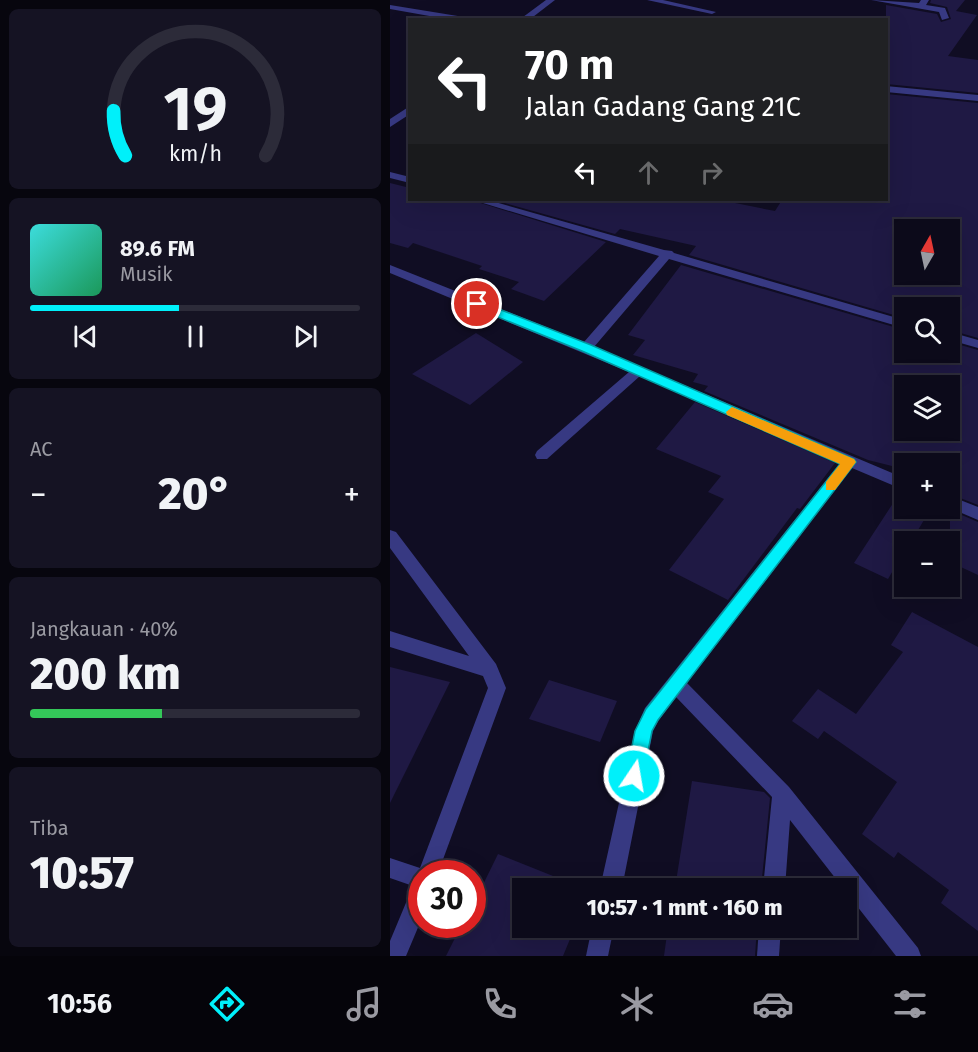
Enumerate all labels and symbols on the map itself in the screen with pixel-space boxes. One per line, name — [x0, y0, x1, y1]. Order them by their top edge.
north arrow — [894, 219, 960, 285]
pin — [451, 278, 502, 329]
position arrow — [602, 744, 666, 808]
speed limit sign: 30 — [408, 860, 486, 938]

